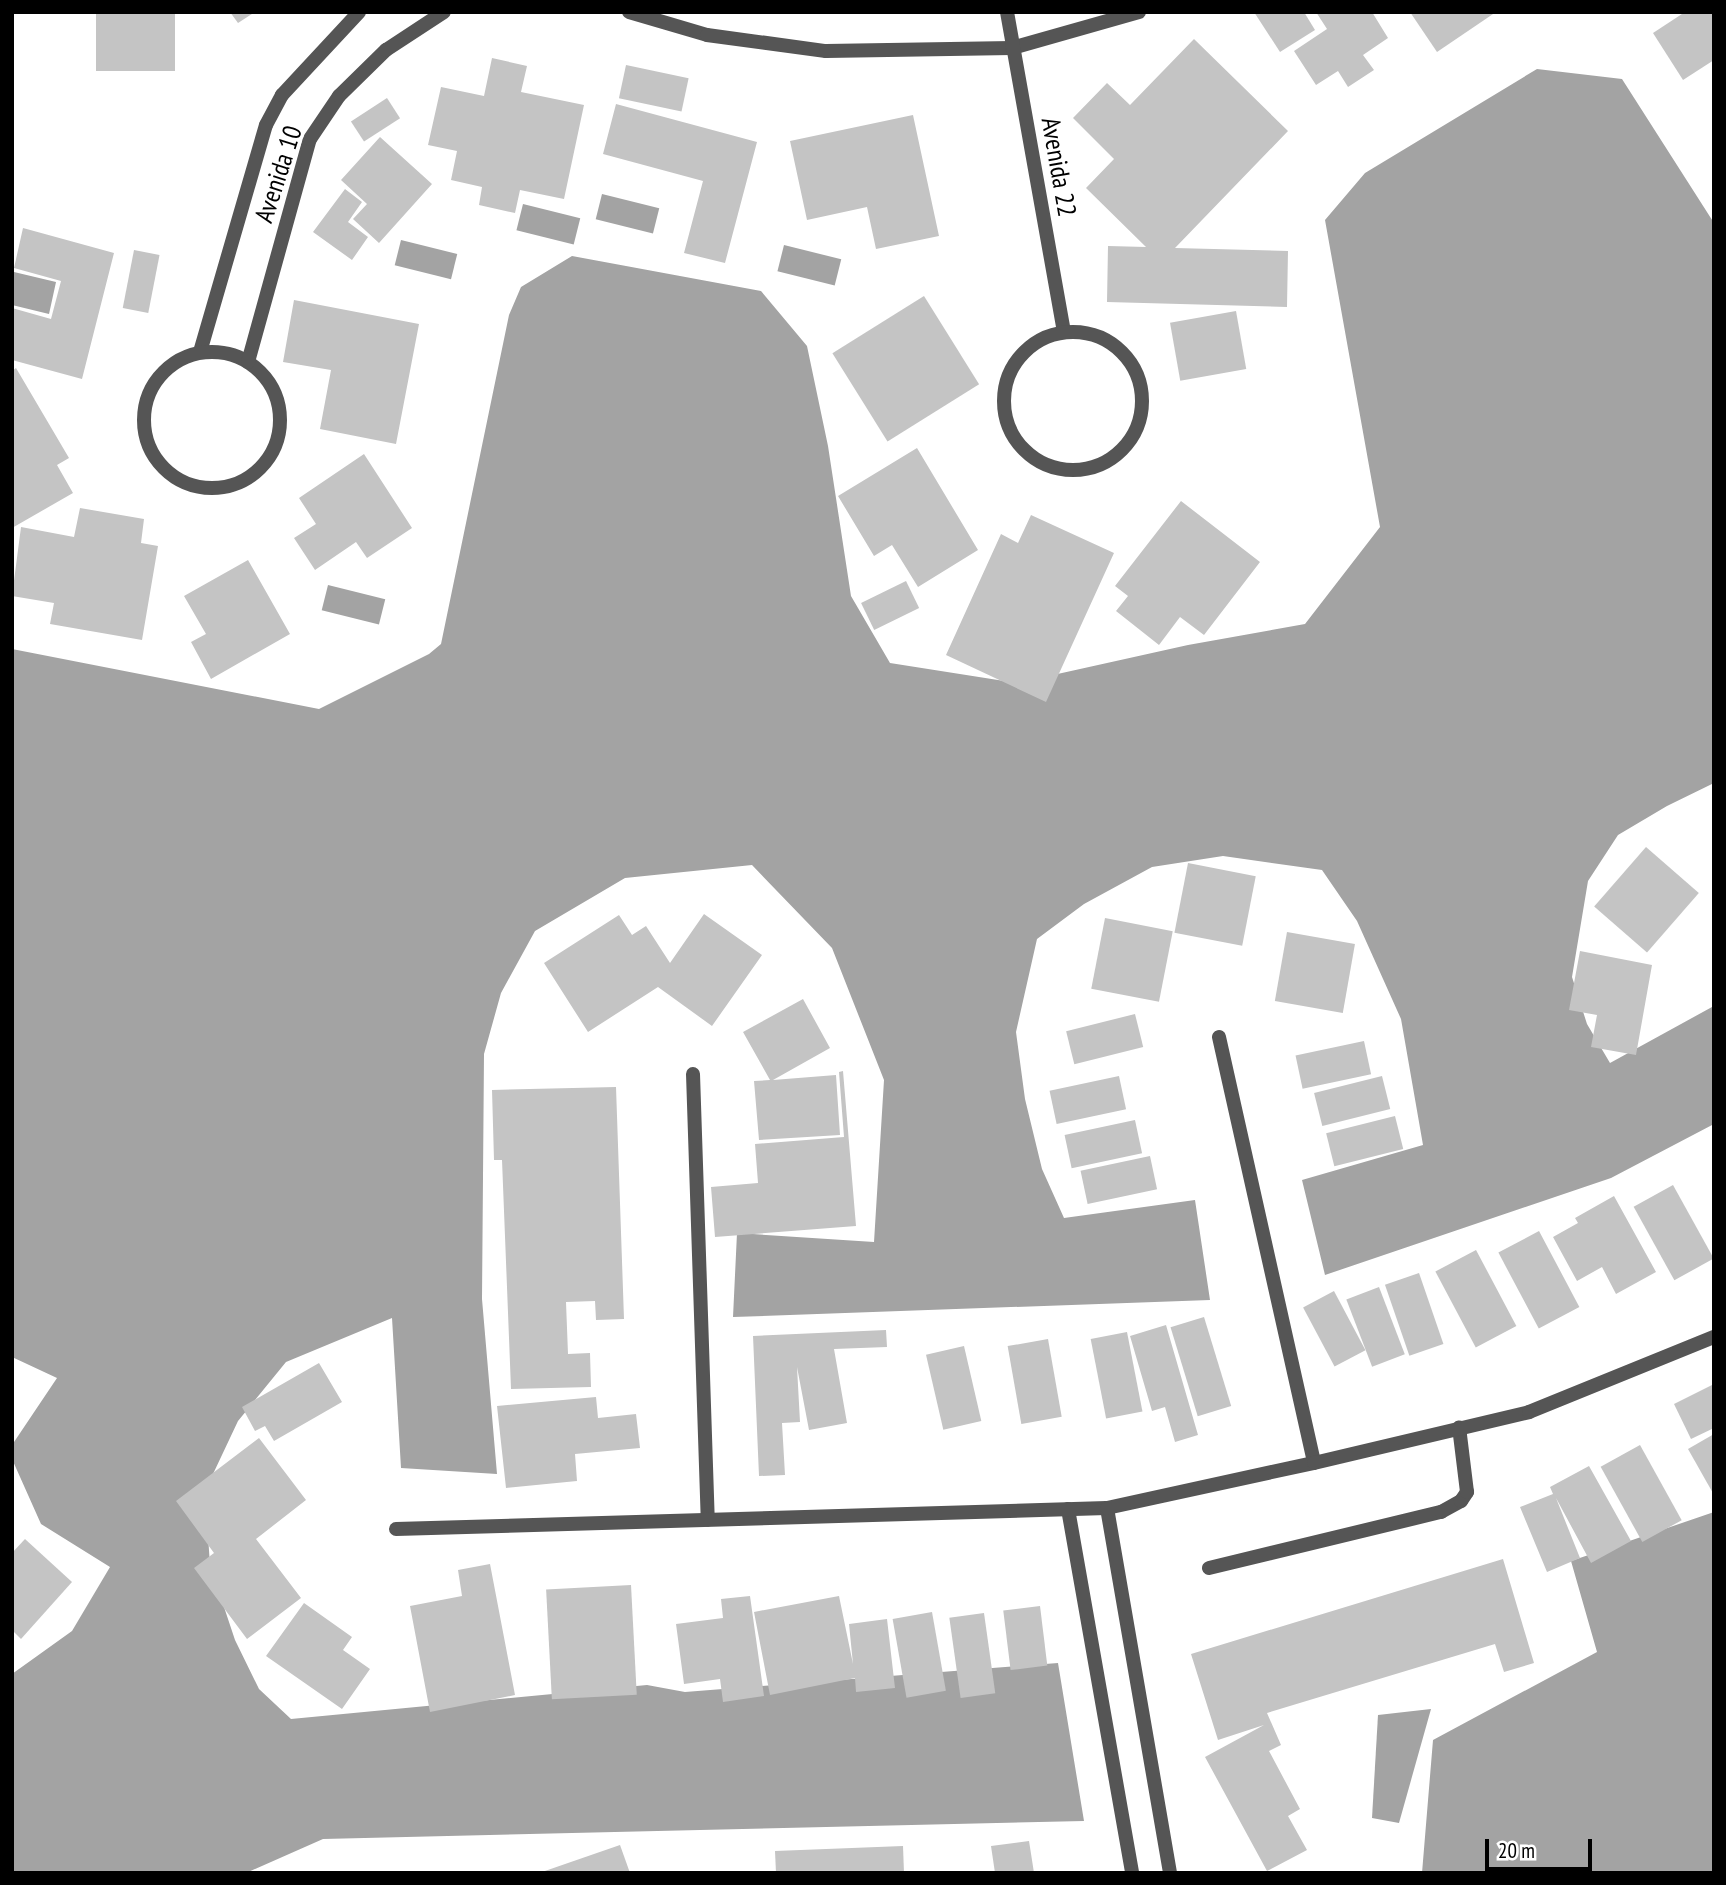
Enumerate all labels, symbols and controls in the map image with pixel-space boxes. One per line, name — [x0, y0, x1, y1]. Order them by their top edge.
street label: Avenida 22 — [1035, 115, 1083, 219]
street label: Avenida 10 — [248, 122, 308, 226]
scale bar — [1488, 1826, 1595, 1870]
text: 20 m — [1498, 1837, 1535, 1864]

